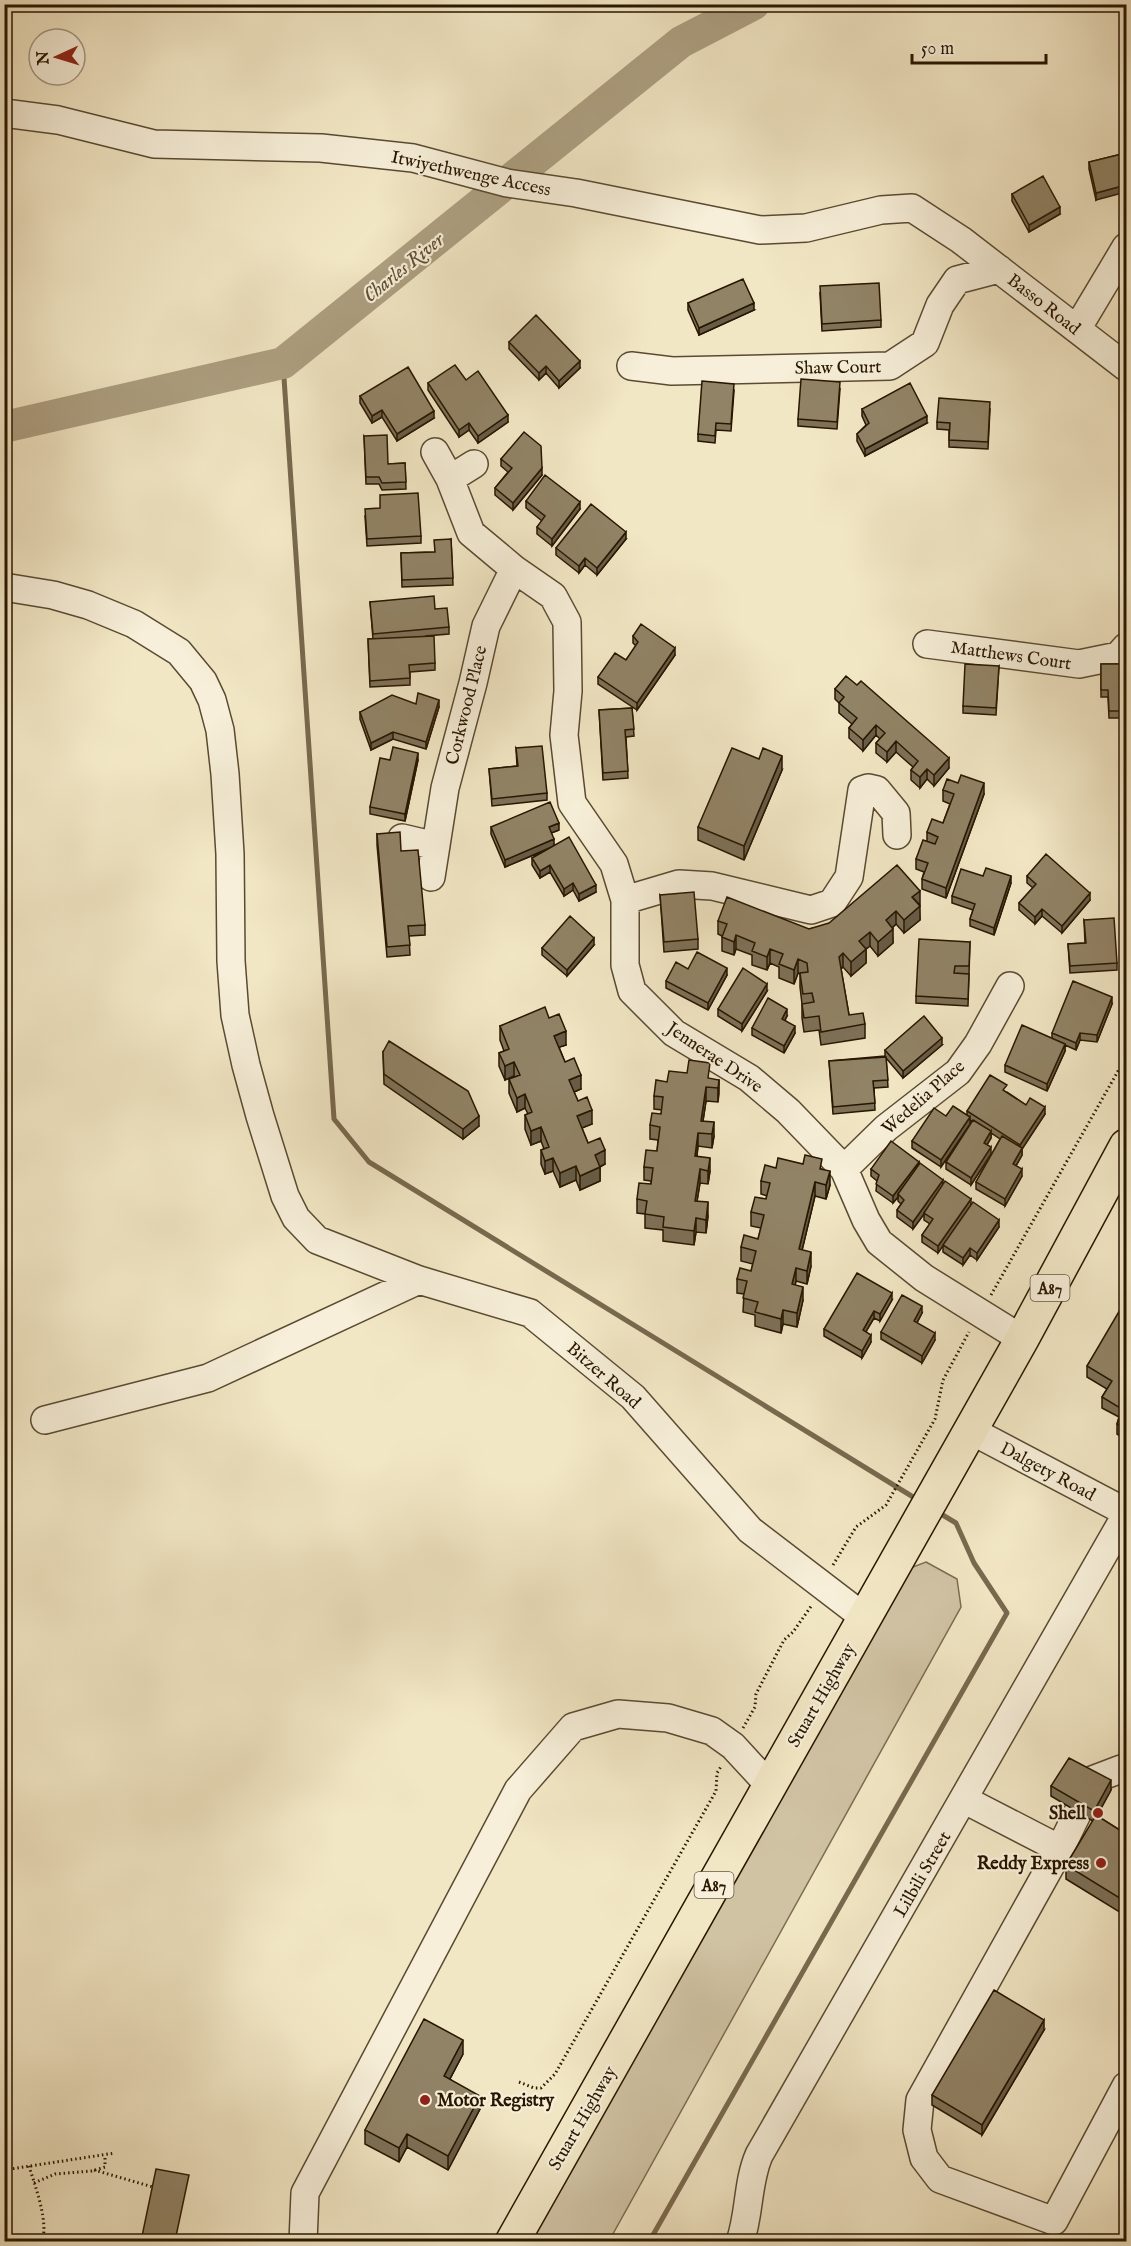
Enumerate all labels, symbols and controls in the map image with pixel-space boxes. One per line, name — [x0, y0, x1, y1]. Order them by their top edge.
north arrow — [27, 27, 87, 87]
scale bar — [912, 27, 1046, 65]
text: 50 m — [921, 38, 954, 61]
text: N — [34, 50, 55, 67]
street label: Itwiyethwenge Access — [389, 146, 553, 203]
water label: Charles River — [358, 227, 450, 308]
street label: Basso Road — [1002, 269, 1085, 341]
street label: Shaw Court — [794, 356, 882, 381]
street label: Matthews Court — [949, 637, 1073, 676]
street label: Corkwood Place — [442, 643, 493, 767]
street label: Jennerae Drive — [660, 1017, 767, 1099]
street label: Wedelia Place — [878, 1056, 970, 1141]
road number: A87 — [1030, 1275, 1070, 1301]
street label: Bitzer Road — [561, 1338, 645, 1415]
street label: Dalgety Road — [996, 1438, 1099, 1507]
street label: Stuart Highway — [783, 1639, 862, 1752]
place label: Shell — [1049, 1803, 1087, 1826]
marker: Shell — [1091, 1806, 1105, 1820]
street label: Lilbili Street — [890, 1828, 957, 1922]
place label: Reddy Express — [977, 1853, 1090, 1876]
marker: Reddy Express — [1094, 1856, 1108, 1870]
road number: A87 — [694, 1872, 734, 1898]
street label: Stuart Highway — [544, 2062, 623, 2175]
place label: Motor Registry — [437, 2090, 555, 2113]
marker: Motor Registry — [418, 2093, 432, 2107]

